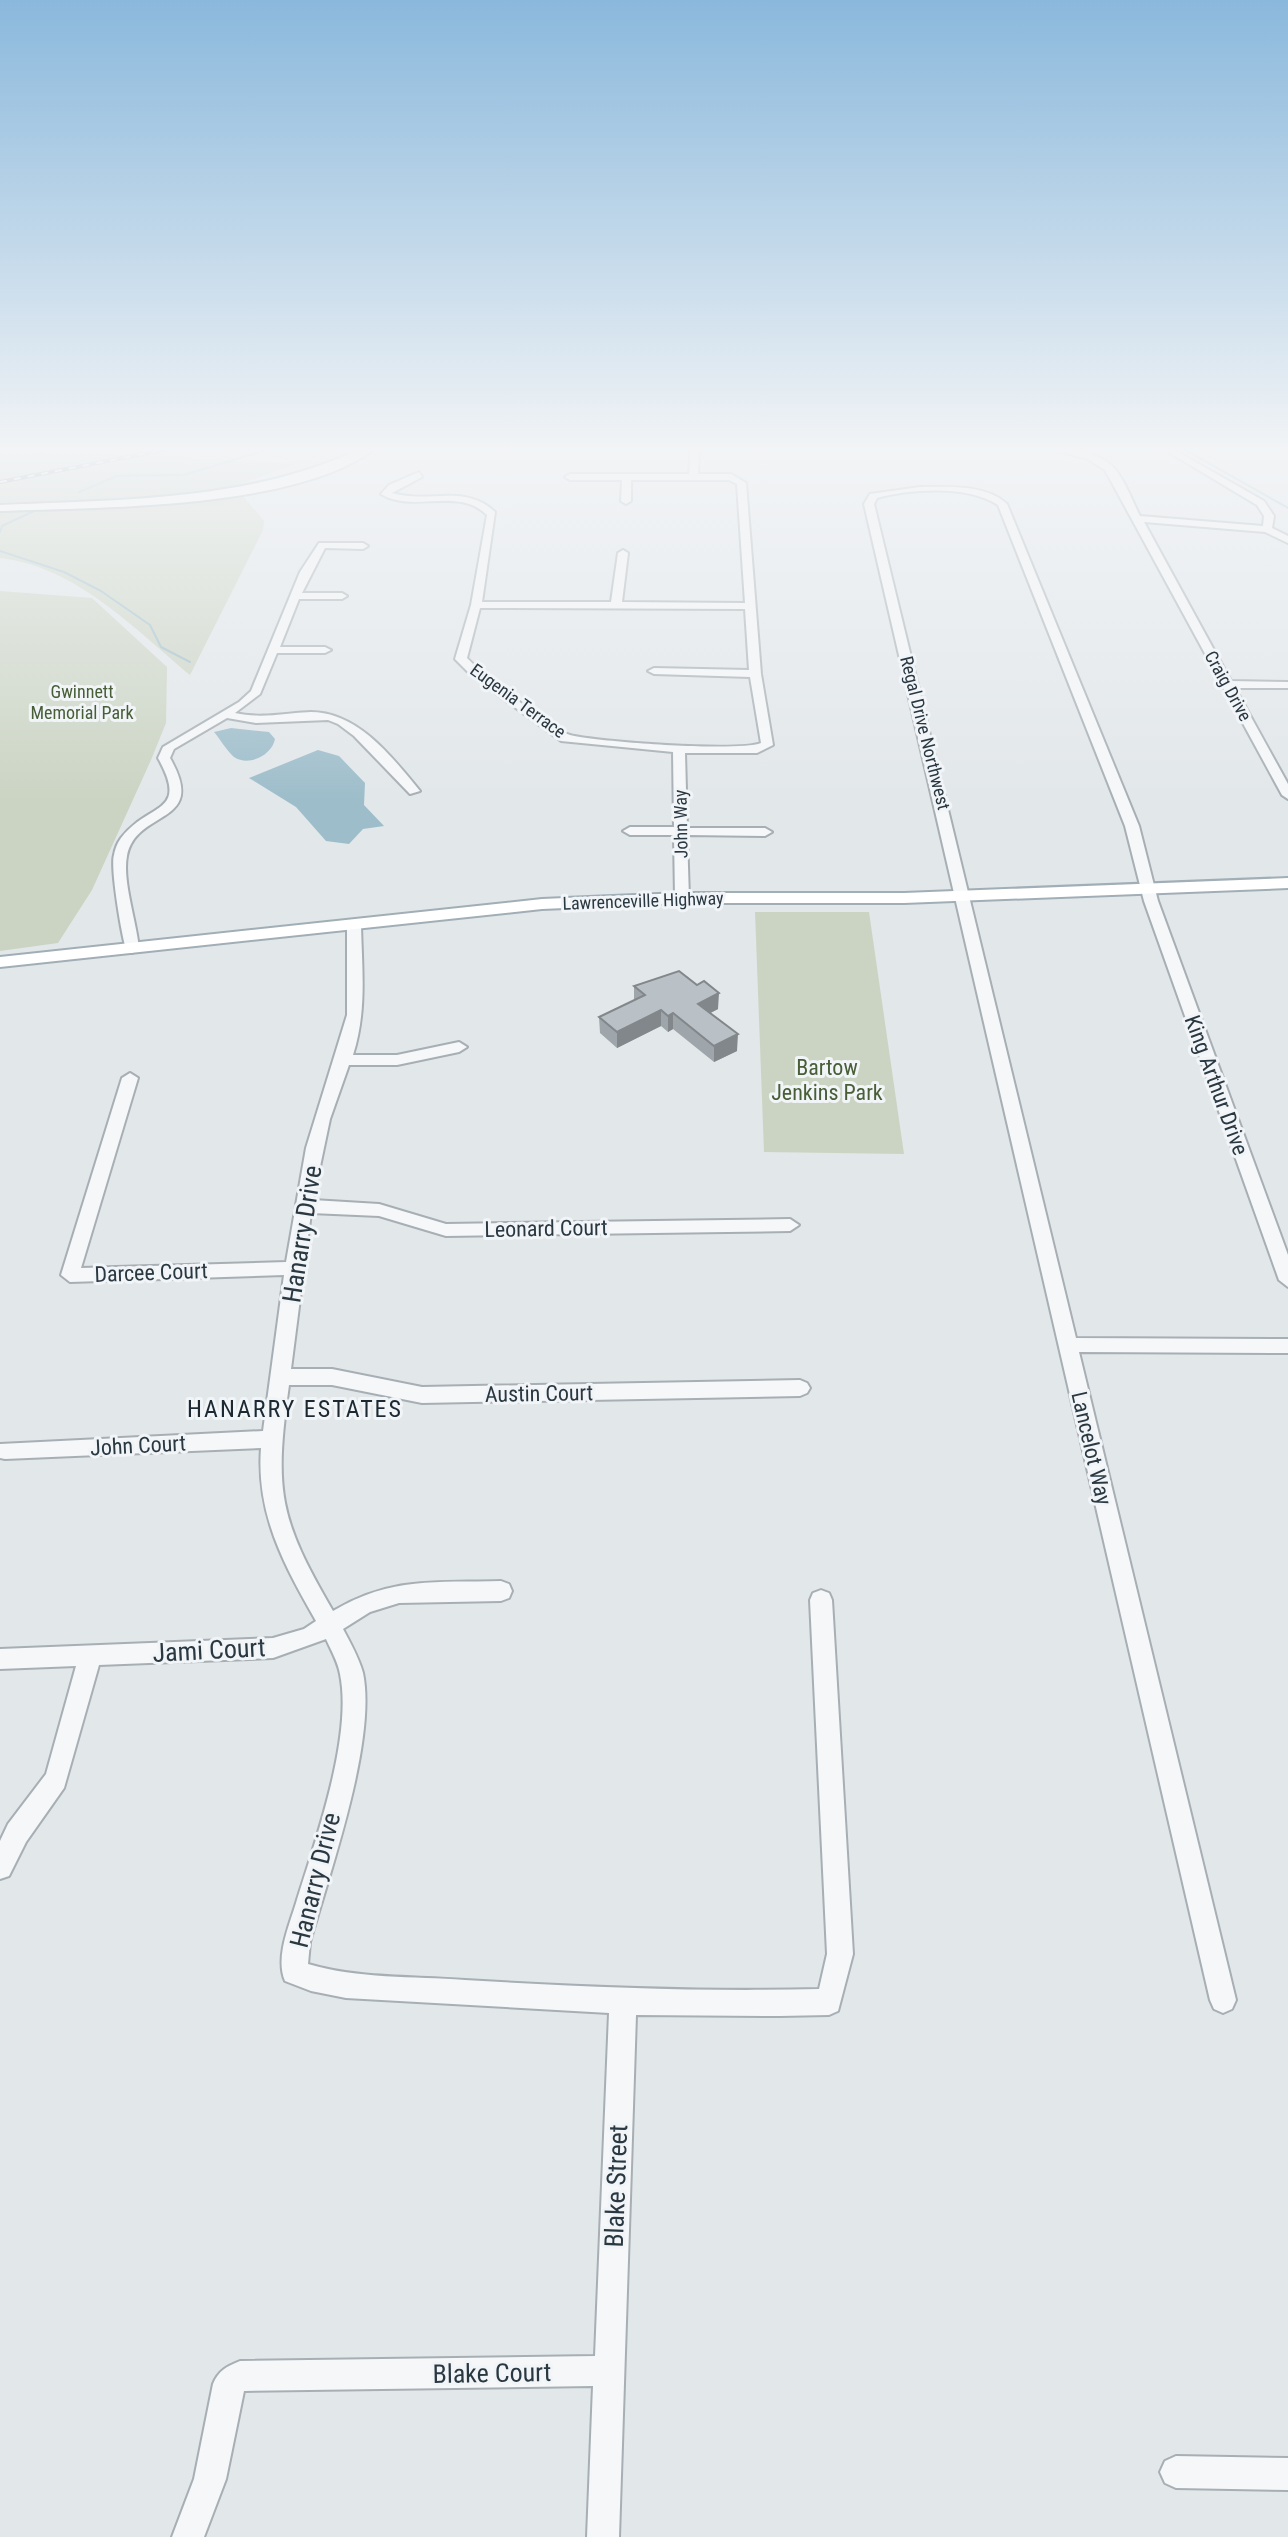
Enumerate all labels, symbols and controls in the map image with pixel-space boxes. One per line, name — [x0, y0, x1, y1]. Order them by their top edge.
street label: Craig Drive — [1201, 647, 1256, 725]
street label: Regal Drive Northwest — [896, 654, 955, 812]
street label: Eugenia Terrace — [466, 659, 570, 742]
park label: Gwinnett Memorial Park — [30, 681, 134, 723]
street label: John Way — [669, 789, 692, 859]
street label: Lawrenceville Highway — [562, 887, 724, 914]
street label: King Arthur Drive — [1180, 1012, 1253, 1158]
park label: Bartow Jenkins Park — [771, 1055, 883, 1105]
street label: Hanarry Drive — [276, 1163, 328, 1305]
street label: Leonard Court — [484, 1215, 608, 1242]
street label: Darcee Court — [94, 1258, 208, 1287]
street label: Austin Court — [485, 1380, 593, 1407]
street label: Lancelot Way — [1066, 1389, 1117, 1507]
district label: HANARRY ESTATES — [187, 1395, 403, 1423]
street label: John Court — [89, 1431, 187, 1460]
street label: Jami Court — [152, 1632, 266, 1668]
street label: Hanarry Drive — [284, 1809, 346, 1951]
street label: Blake Street — [599, 2124, 633, 2248]
street label: Blake Court — [432, 2357, 552, 2389]

